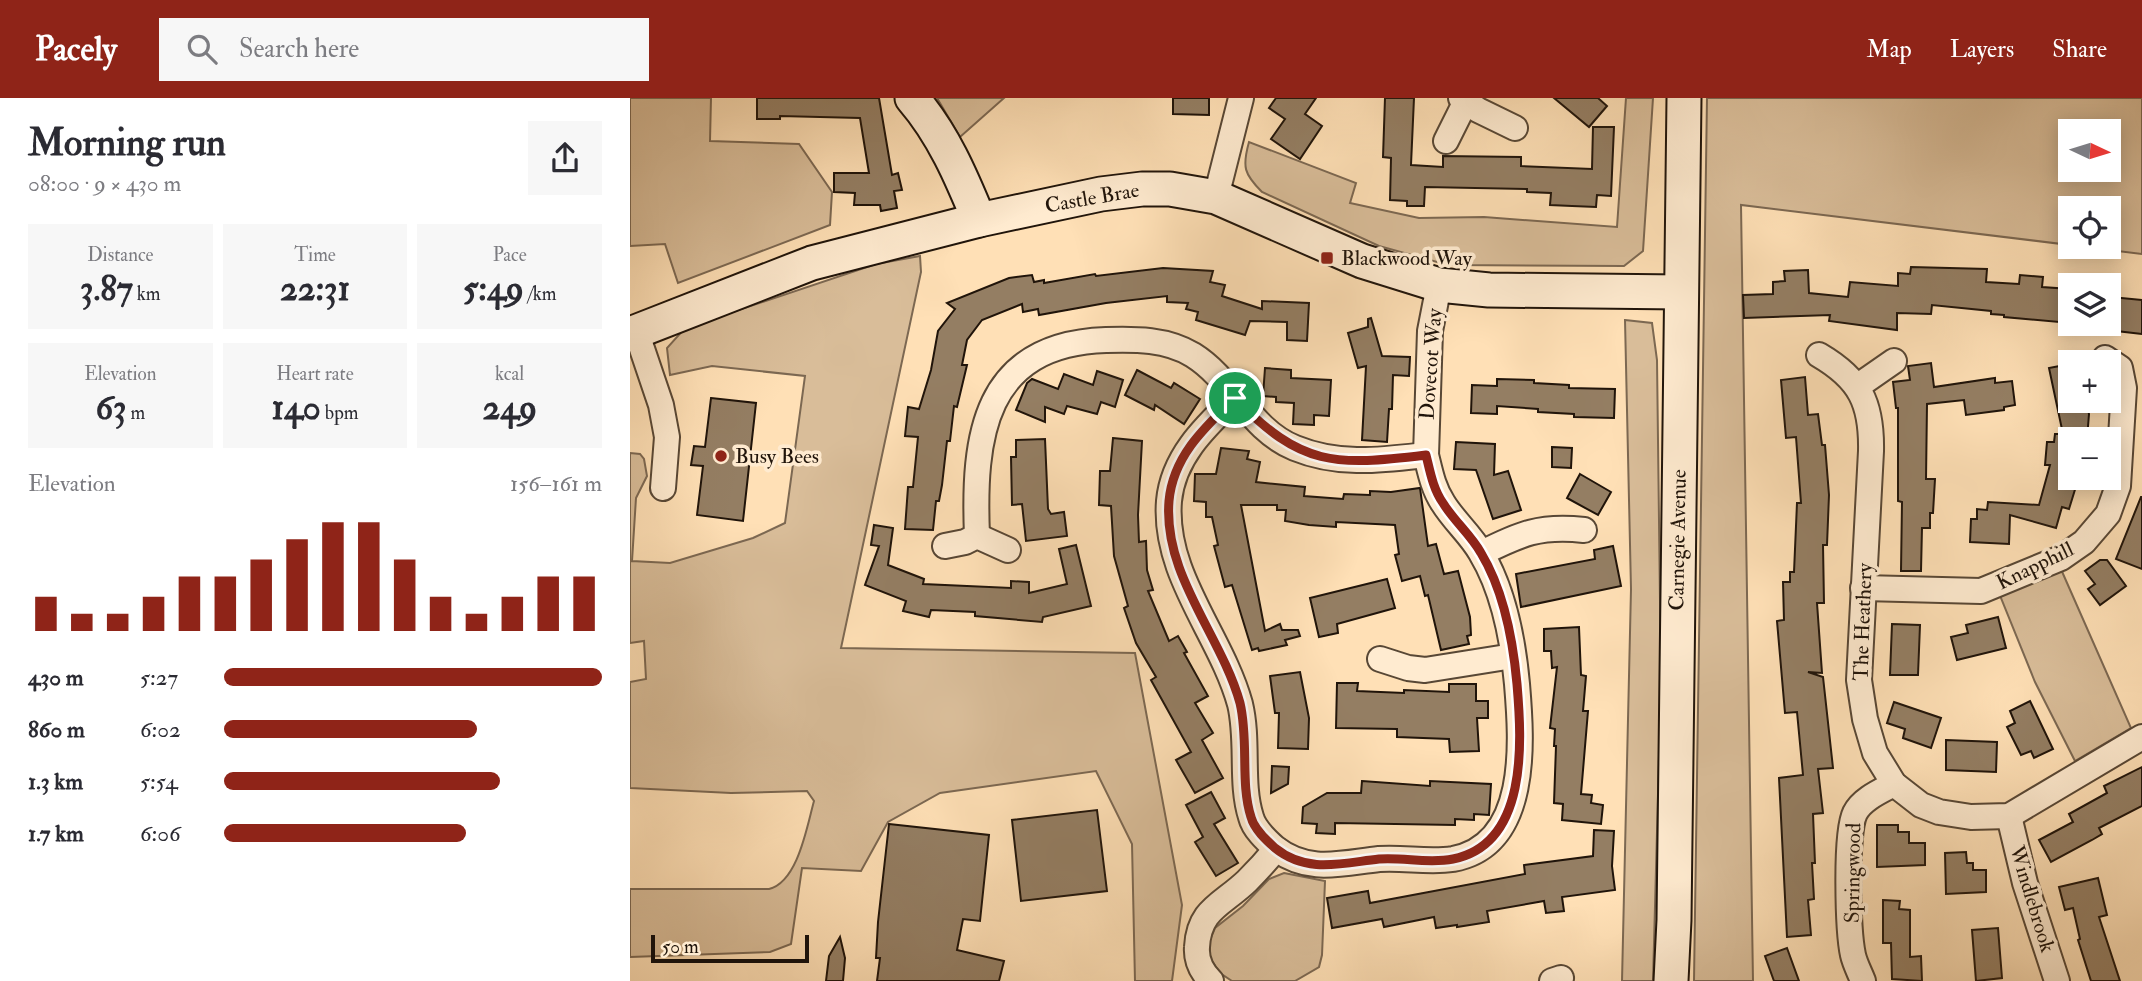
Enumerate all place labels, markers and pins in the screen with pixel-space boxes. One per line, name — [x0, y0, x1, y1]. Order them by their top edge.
place label: Blackwood Way — [1341, 245, 1473, 272]
marker: Blackwood Way — [1319, 250, 1335, 266]
pin — [1205, 368, 1265, 428]
place label: Busy Bees — [735, 443, 819, 470]
marker: Busy Bees — [713, 448, 729, 464]

